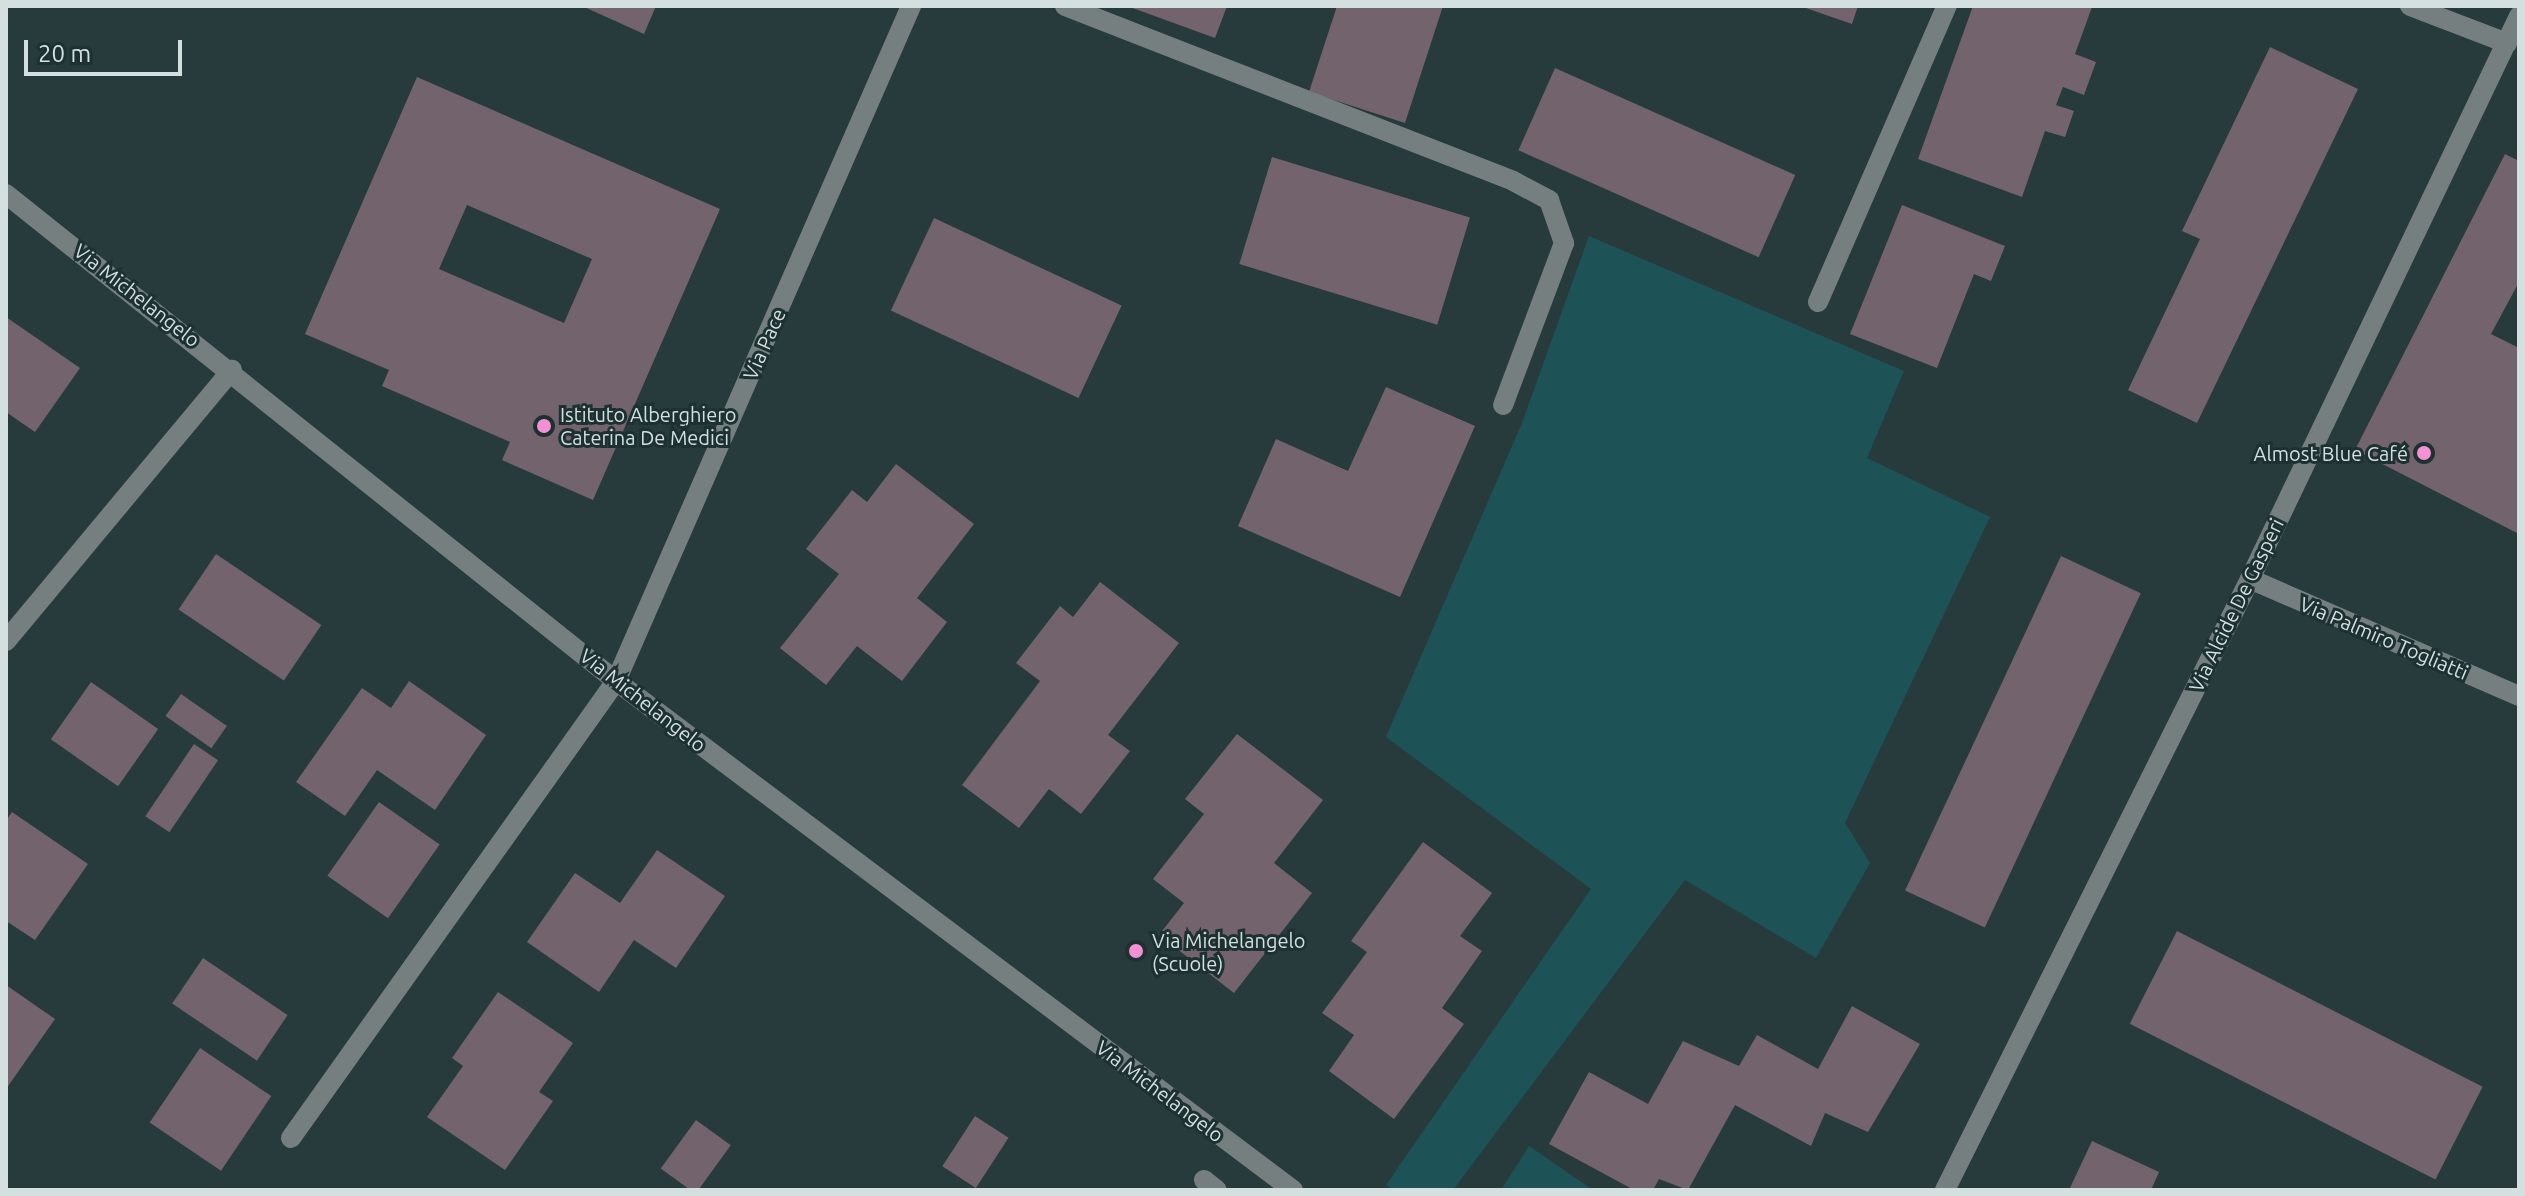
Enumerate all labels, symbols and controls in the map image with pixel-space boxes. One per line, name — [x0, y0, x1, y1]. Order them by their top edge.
scale bar — [28, 24, 186, 74]
text: 20 m — [38, 40, 91, 67]
street label: Via Michelangelo — [69, 238, 205, 352]
street label: Via Pace — [738, 305, 790, 383]
place label: Istituto Alberghiero Caterina De Medici — [560, 402, 737, 449]
marker: Istituto Alberghiero Caterina De Medici — [535, 417, 553, 435]
place label: Almost Blue Café — [2254, 441, 2408, 465]
marker: Almost Blue Café — [2415, 444, 2433, 462]
street label: Via Alcide De Gasperi — [2184, 514, 2288, 696]
street label: Via Palmiro Togliatti — [2296, 592, 2472, 684]
street label: Via Michelangelo — [575, 643, 711, 757]
place label: Via Michelangelo (Scuole) — [1152, 928, 1306, 975]
marker: Via Michelangelo (Scuole) — [1127, 942, 1145, 960]
street label: Via Michelangelo — [1091, 1035, 1229, 1147]

